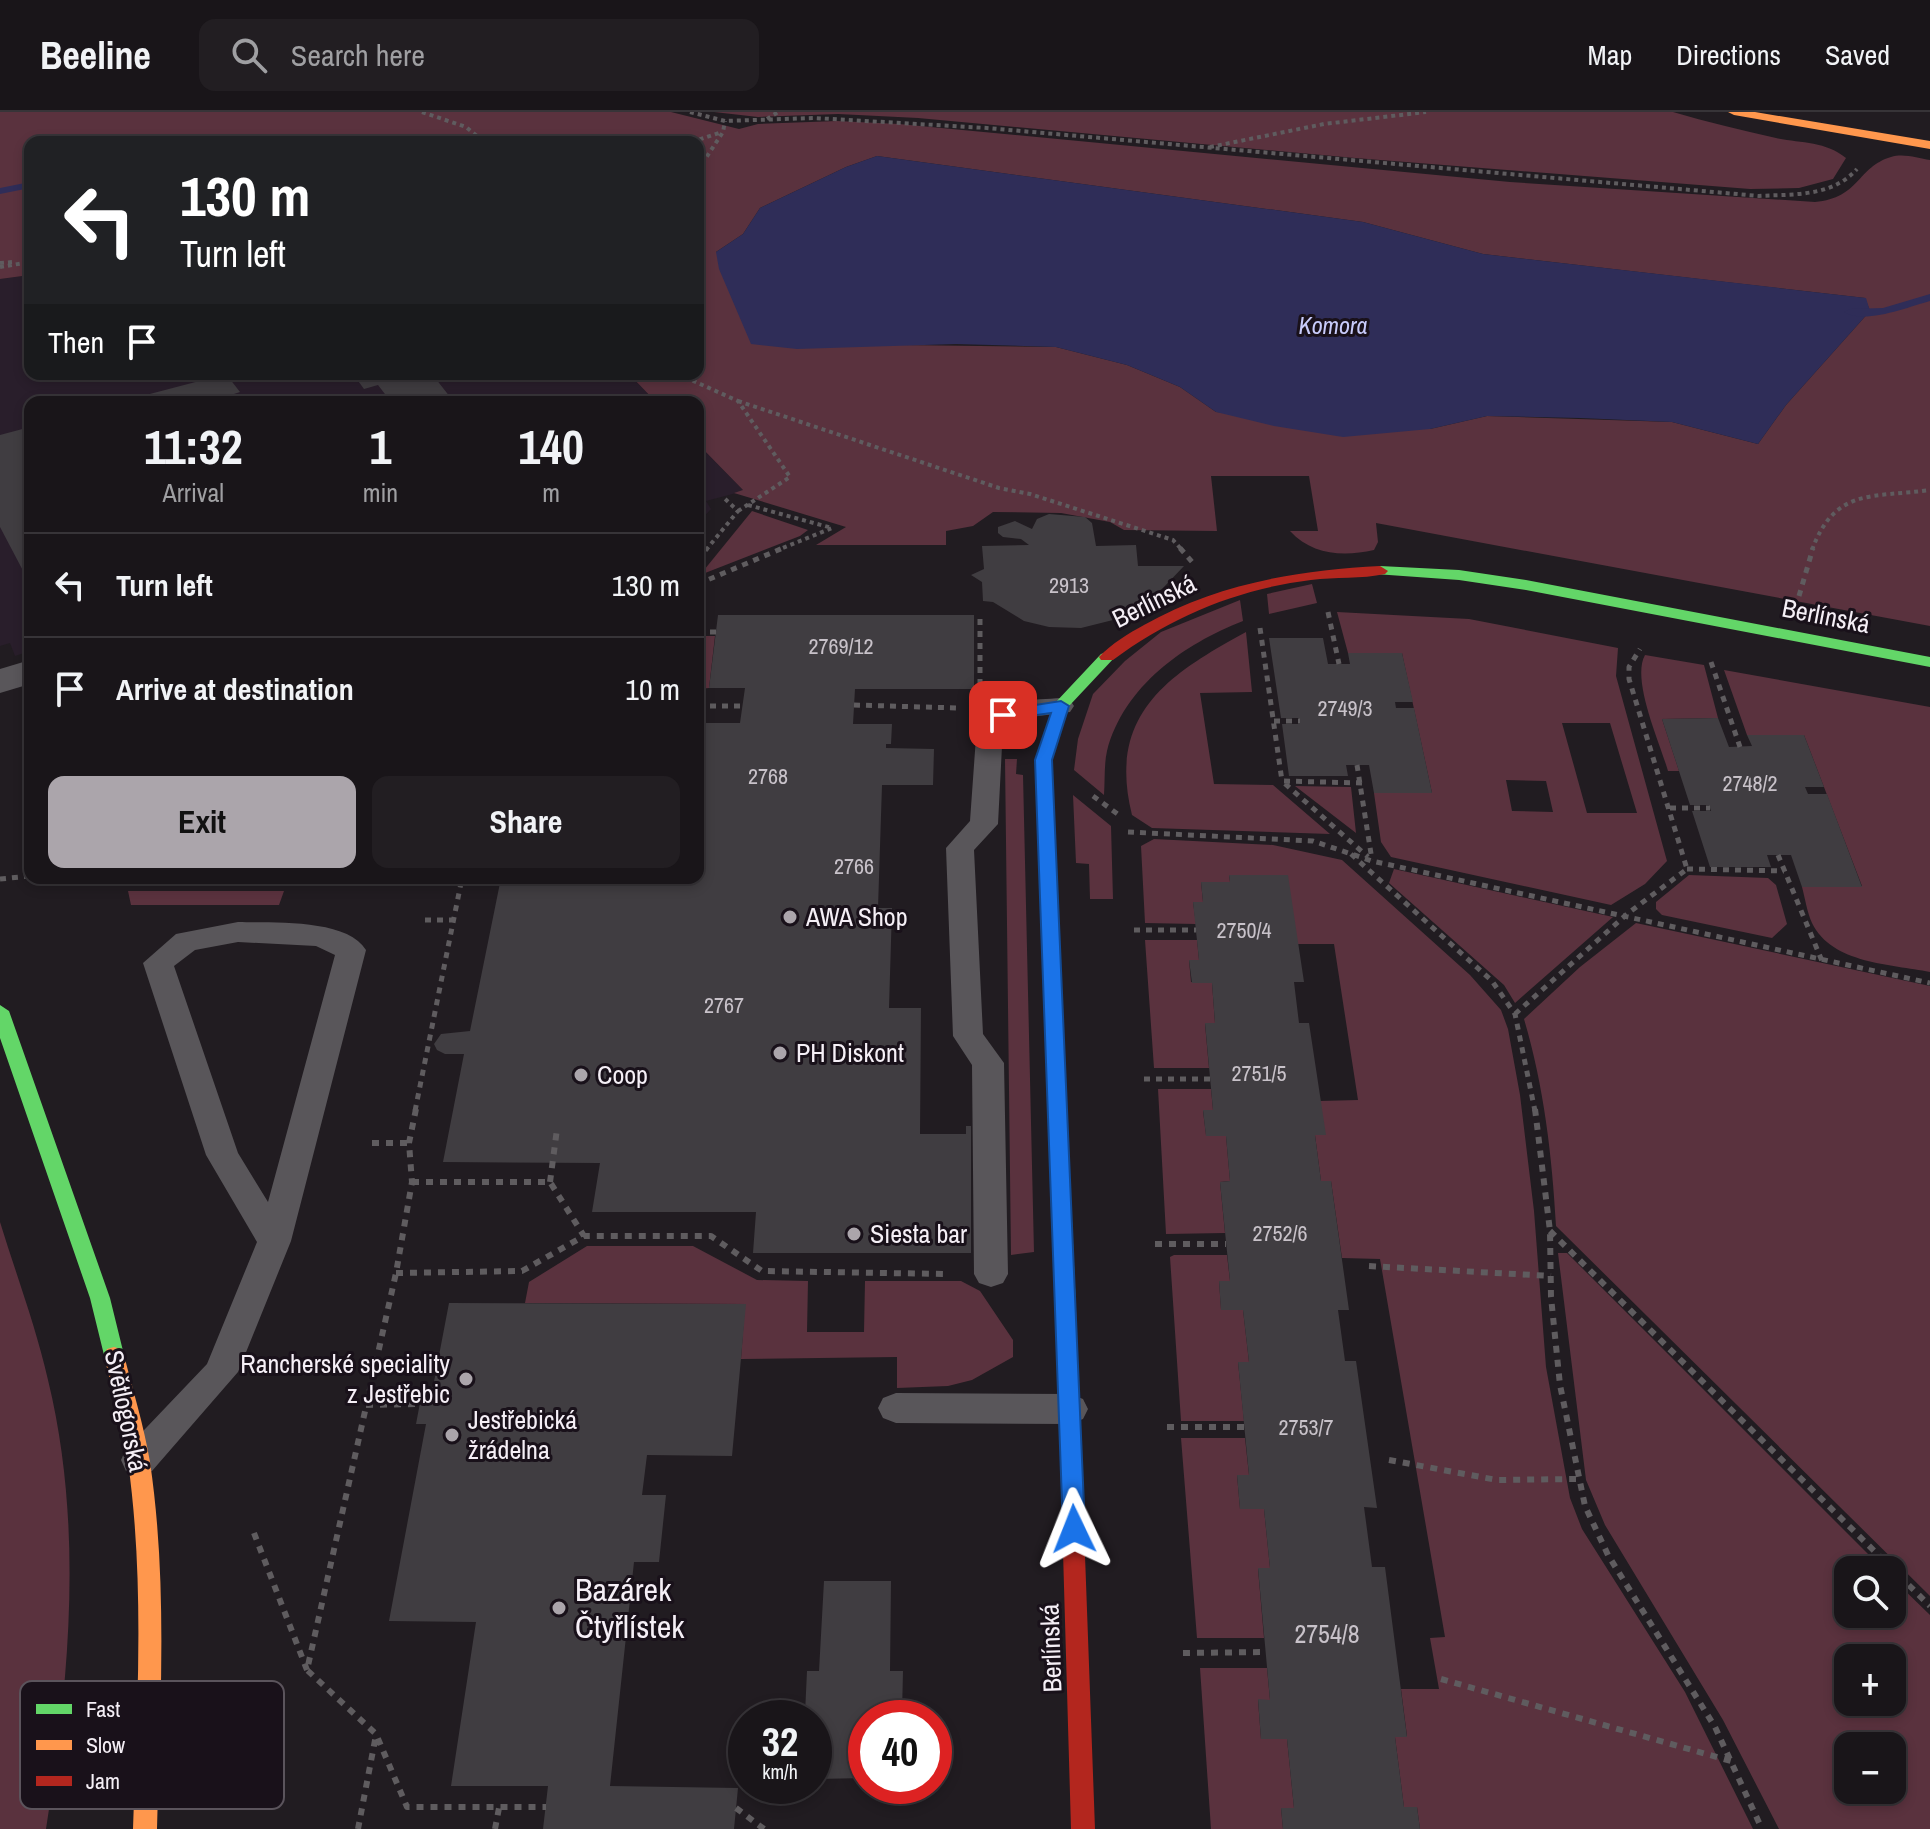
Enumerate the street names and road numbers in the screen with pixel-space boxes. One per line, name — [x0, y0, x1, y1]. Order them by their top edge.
street label: Berlínská — [1106, 565, 1202, 636]
street label: Berlínská — [1779, 590, 1873, 641]
street label: Světlogorská — [97, 1347, 156, 1475]
street label: Berlínská — [1031, 1603, 1070, 1693]

